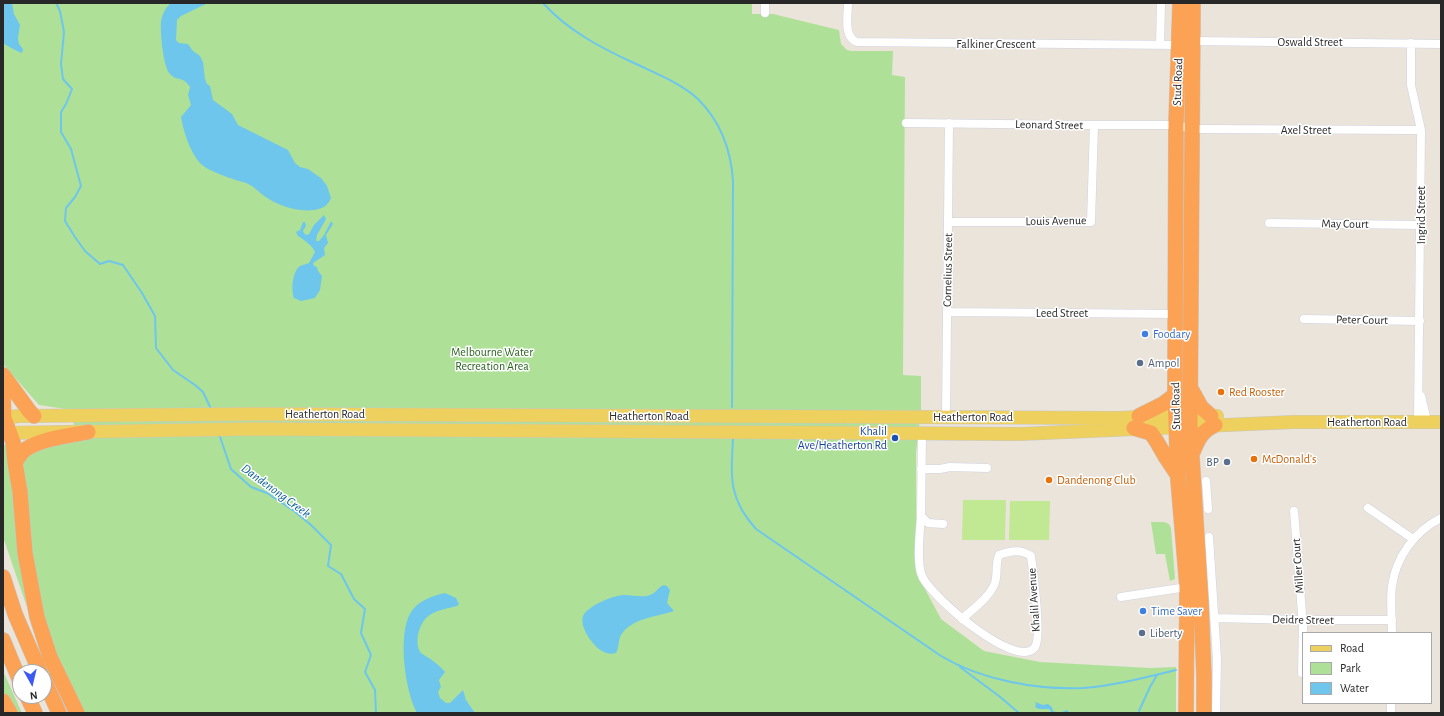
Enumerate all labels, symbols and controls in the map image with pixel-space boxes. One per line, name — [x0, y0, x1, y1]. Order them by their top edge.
street label: Oswald Street — [1278, 35, 1342, 49]
street label: Falkiner Crescent — [956, 37, 1036, 51]
street label: Stud Road — [1170, 58, 1186, 106]
street label: Leonard Street — [1015, 117, 1083, 133]
street label: Axel Street — [1281, 123, 1331, 137]
street label: Ingrid Street — [1414, 186, 1428, 244]
street label: Louis Avenue — [1025, 213, 1087, 229]
street label: May Court — [1321, 216, 1369, 232]
street label: Cornelius Street — [940, 233, 956, 307]
street label: Leed Street — [1036, 306, 1088, 320]
street label: Peter Court — [1336, 312, 1388, 328]
place label: Foodary — [1153, 327, 1190, 341]
marker: Foodary — [1140, 329, 1150, 339]
park label: Melbourne Water Recreation Area — [451, 345, 533, 373]
place label: Ampol — [1148, 356, 1179, 370]
marker: Ampol — [1135, 358, 1145, 368]
street label: Stud Road — [1168, 382, 1184, 430]
place label: Red Rooster — [1229, 385, 1284, 399]
marker: Red Rooster — [1216, 387, 1226, 397]
street label: Heatherton Road — [285, 407, 365, 421]
street label: Heatherton Road — [609, 409, 689, 423]
street label: Heatherton Road — [933, 410, 1013, 424]
street label: Heatherton Road — [1327, 415, 1407, 429]
place label: Khalil Ave/Heatherton Rd — [798, 424, 887, 452]
marker: Khalil Ave/Heatherton Rd — [890, 433, 900, 443]
place label: McDonald's — [1262, 452, 1316, 466]
marker: McDonald's — [1249, 454, 1259, 464]
place label: BP — [1206, 455, 1219, 469]
marker: BP — [1222, 457, 1232, 467]
water label: Dandenong Creek — [238, 461, 314, 521]
place label: Dandenong Club — [1057, 473, 1136, 487]
marker: Dandenong Club — [1044, 475, 1054, 485]
street label: Miller Court — [1289, 538, 1307, 594]
street label: Khalil Avenue — [1025, 568, 1043, 632]
place label: Time Saver — [1151, 604, 1202, 618]
marker: Time Saver — [1138, 606, 1148, 616]
street label: Deidre Street — [1272, 612, 1334, 628]
place label: Liberty — [1150, 626, 1182, 640]
marker: Liberty — [1137, 628, 1147, 638]
legend — [1302, 632, 1432, 704]
text: Road — [1340, 642, 1364, 654]
text: Park — [1340, 662, 1361, 674]
north arrow — [12, 664, 52, 704]
text: Water — [1340, 682, 1369, 694]
text: N — [29, 689, 38, 701]

